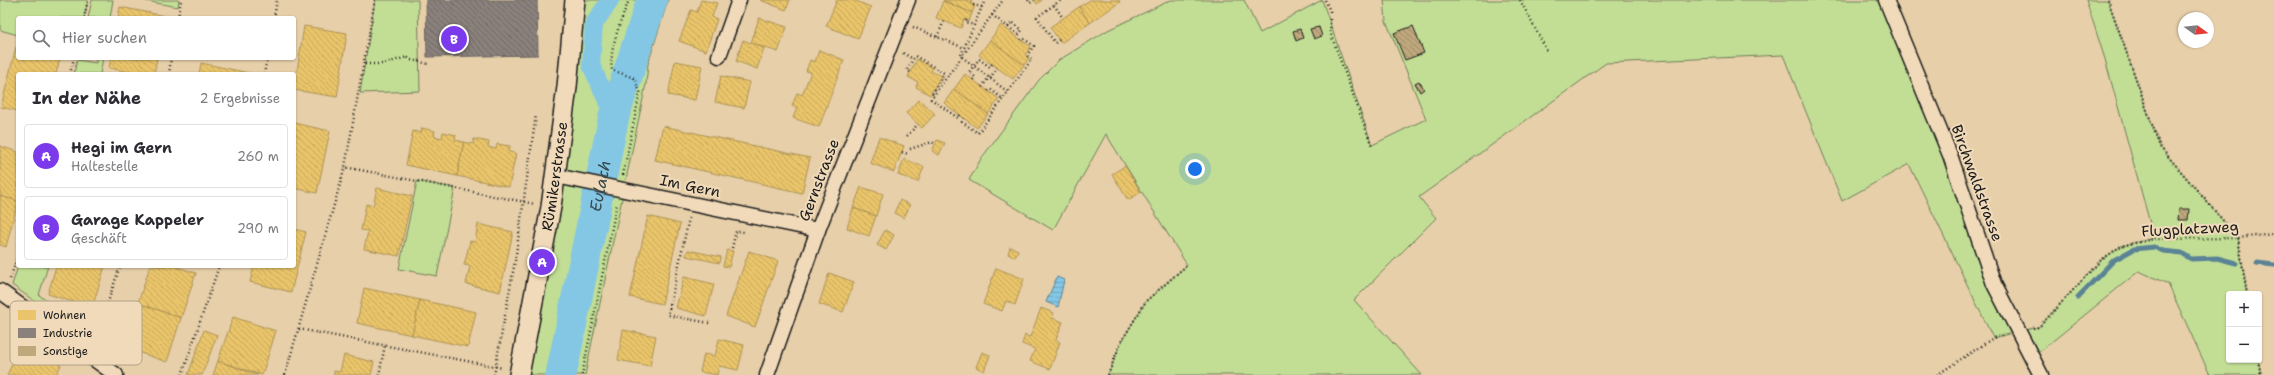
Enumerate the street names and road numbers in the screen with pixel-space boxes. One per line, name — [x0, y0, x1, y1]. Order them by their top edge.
street label: Rümikerstrasse — [537, 120, 572, 233]
street label: Birchwaldstrasse — [1947, 122, 2007, 244]
street label: Gernstrasse — [794, 136, 844, 224]
street label: Im Gern — [658, 170, 722, 202]
street label: Flugplatzweg — [2141, 216, 2239, 242]

